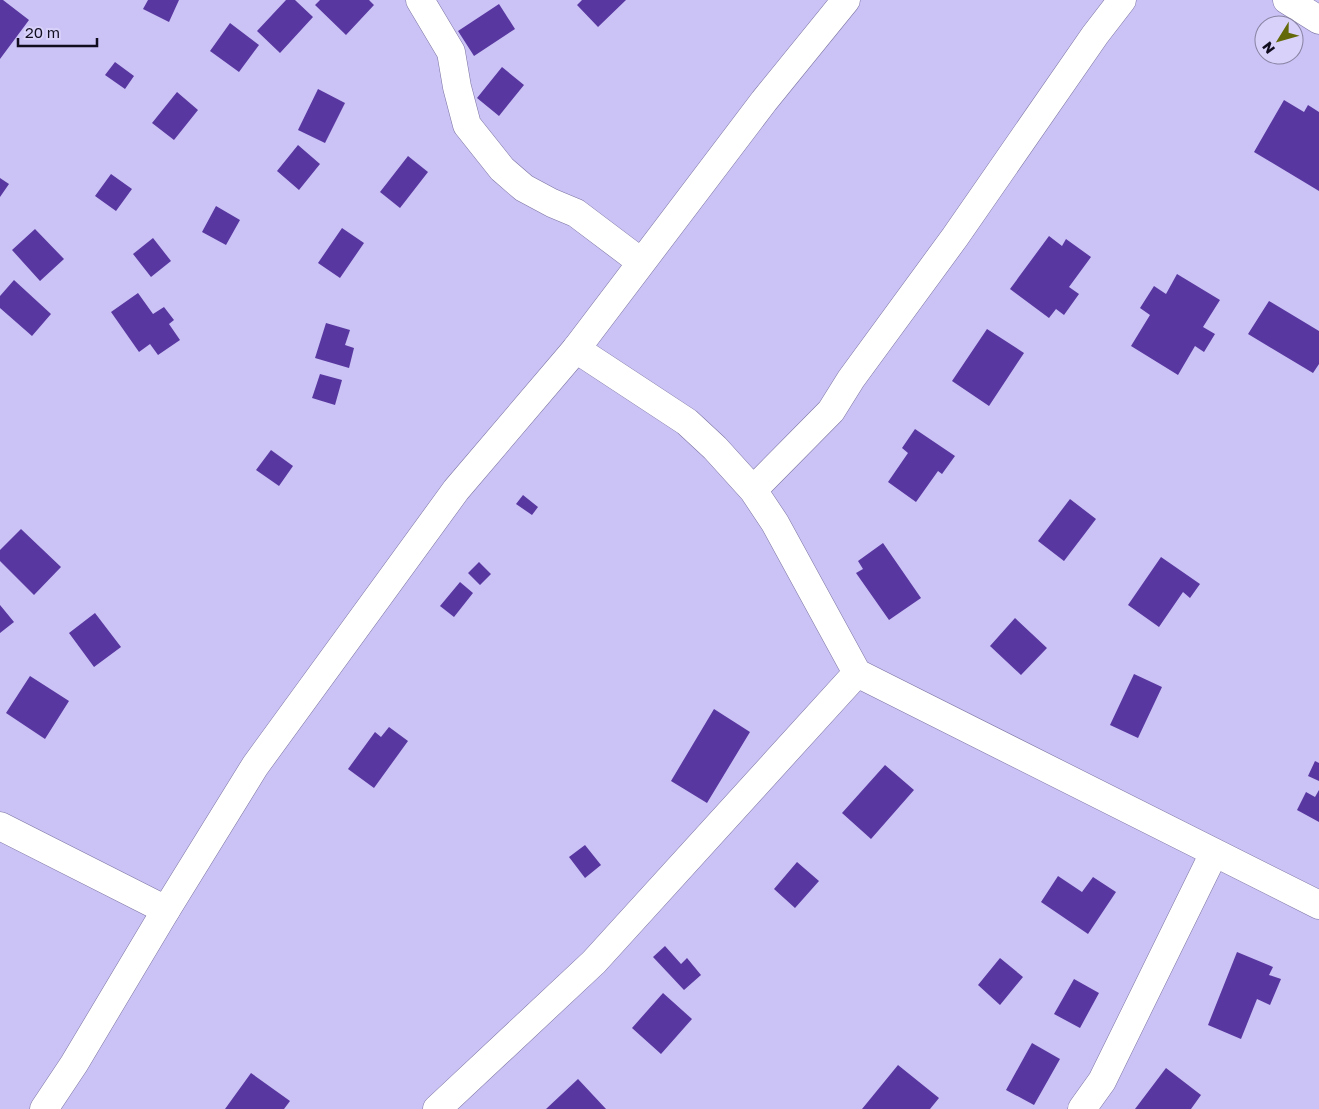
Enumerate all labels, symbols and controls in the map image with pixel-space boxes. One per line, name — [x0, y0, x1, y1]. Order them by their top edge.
scale bar — [18, 15, 96, 47]
north arrow — [1254, 15, 1304, 65]
text: 20 m — [25, 23, 60, 41]
text: N — [1258, 39, 1278, 57]

